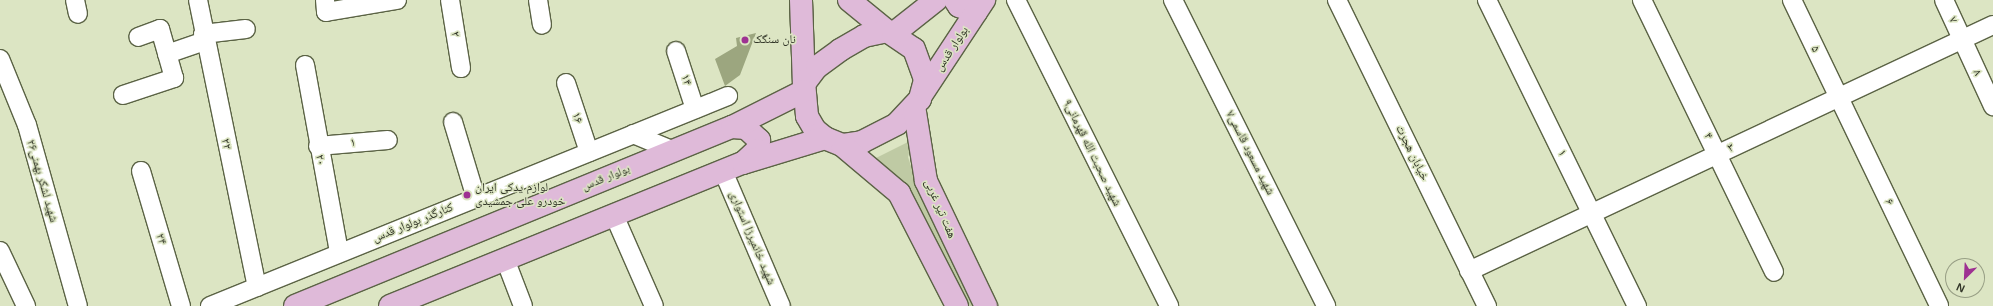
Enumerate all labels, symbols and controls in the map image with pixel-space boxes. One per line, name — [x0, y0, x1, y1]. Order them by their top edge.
street label: ۷ — [1945, 15, 1961, 25]
street label: بولوار قدس — [932, 24, 972, 74]
street label: ۲ — [447, 30, 463, 38]
place label: نان سنگک — [753, 33, 796, 47]
marker: نان سنگک — [740, 35, 750, 45]
street label: ۵ — [1807, 43, 1823, 55]
street label: ۸ — [1969, 68, 1985, 78]
street label: ۱۴ — [677, 73, 695, 87]
street label: شهید صحبت الله قهرمانی۹ — [1060, 97, 1124, 209]
street label: شهید مسعود قاسمی۷ — [1223, 108, 1277, 198]
street label: ۱۶ — [568, 111, 586, 125]
street label: خیابان هجرت — [1392, 123, 1432, 183]
street label: ۴ — [1700, 130, 1716, 142]
street label: ۱ — [350, 136, 356, 150]
street label: ۲۲ — [218, 137, 234, 151]
street label: شهید لشکر بهمنی۲۶ — [23, 138, 61, 224]
street label: ۳ — [1726, 140, 1736, 156]
street label: ۱ — [1554, 147, 1570, 159]
street label: ۲۰ — [312, 153, 328, 167]
street label: بولوار قدس — [580, 162, 632, 194]
street label: هفت تیر غربی — [921, 177, 959, 241]
place label: لوازم یدکی ایران خودرو علی جمشیدی — [475, 181, 565, 209]
street label: شهید خانمیرزا استواری — [726, 189, 778, 287]
marker: لوازم یدکی ایران خودرو علی جمشیدی — [462, 190, 472, 200]
street label: ۶ — [1881, 196, 1897, 208]
street label: کنارگذر بولوار قدس — [371, 200, 455, 246]
street label: ۲۴ — [153, 232, 169, 246]
north arrow — [1945, 258, 1985, 298]
text: N — [1954, 281, 1967, 295]

